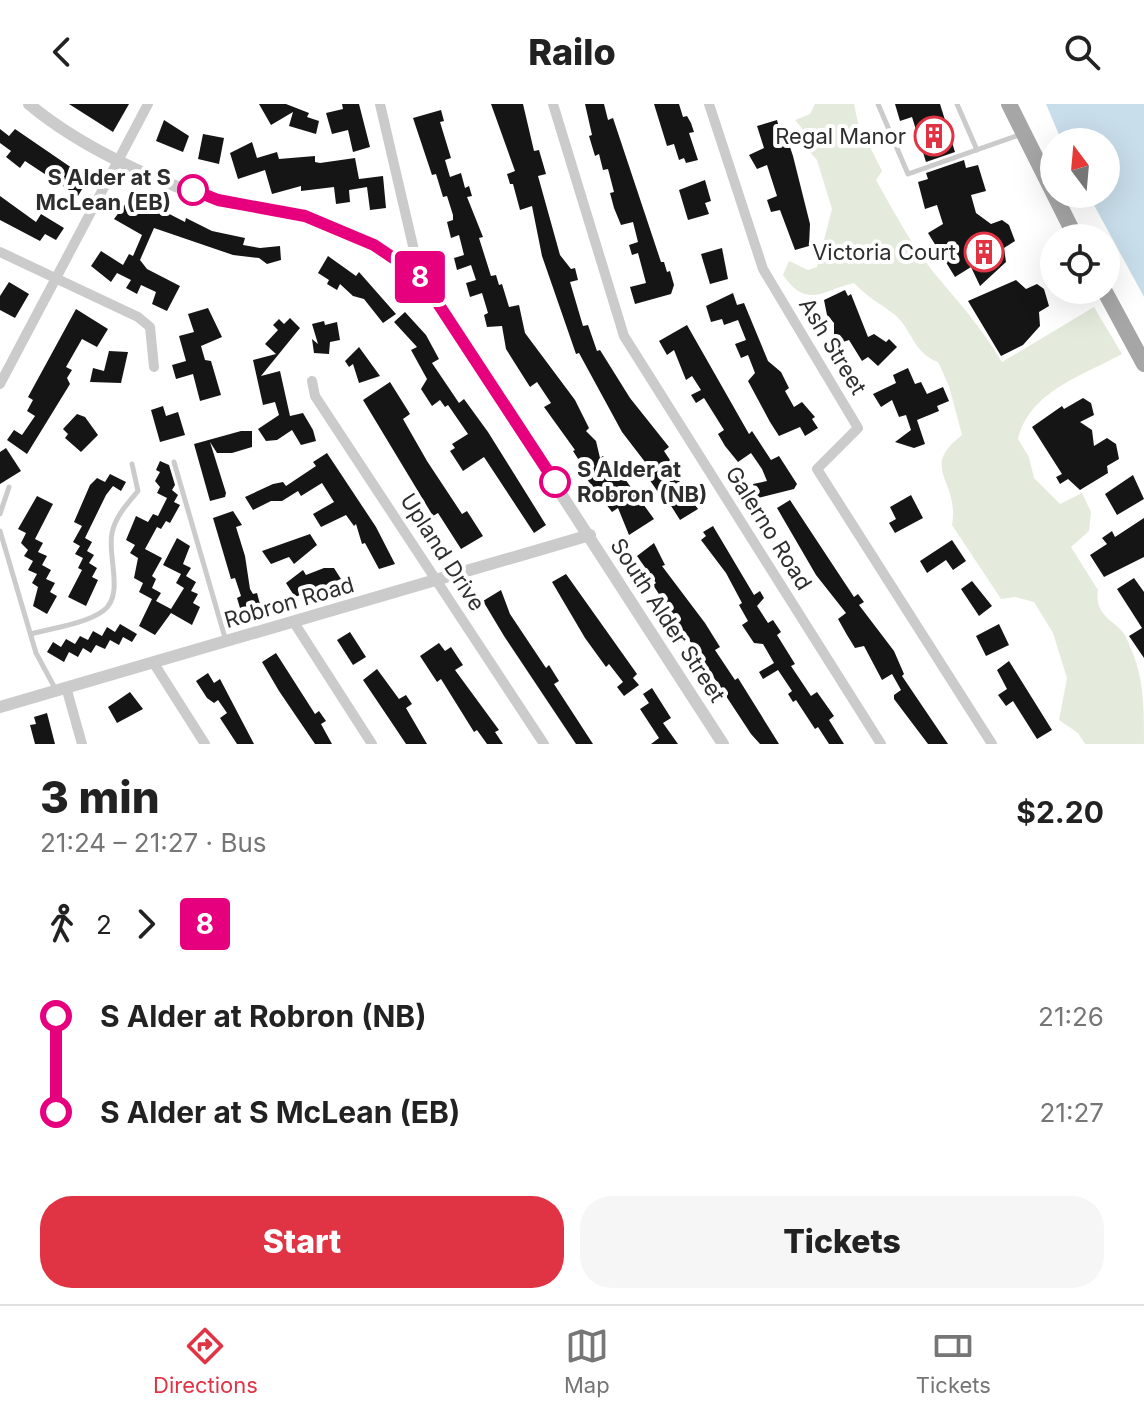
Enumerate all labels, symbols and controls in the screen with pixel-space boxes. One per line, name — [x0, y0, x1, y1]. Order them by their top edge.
icon: back — [40, 30, 84, 74]
text: Railo — [528, 30, 616, 74]
icon: search — [1060, 30, 1104, 74]
building icon: Regal Manor — [913, 115, 955, 157]
place label: Regal Manor — [775, 123, 906, 149]
north arrow — [1040, 128, 1120, 208]
map controls — [1040, 128, 1120, 304]
place label: S Alder at S McLean (EB) — [36, 164, 171, 215]
marker: S Alder at S McLean (EB) — [178, 175, 208, 205]
button: locate — [1040, 224, 1120, 304]
building icon: Victoria Court — [963, 231, 1005, 273]
place label: Victoria Court — [812, 239, 956, 265]
line badge: 8 — [394, 251, 446, 303]
text: 8 — [411, 260, 429, 294]
street label: Ash Street — [794, 293, 872, 399]
place label: S Alder at Robron (NB) — [577, 456, 707, 507]
street label: Galerno Road — [721, 461, 817, 595]
marker: S Alder at Robron (NB) — [540, 467, 570, 497]
street label: Upland Drive — [395, 488, 491, 616]
street label: South Alder Street — [605, 533, 731, 707]
street label: Robron Road — [221, 571, 357, 633]
text: 3 min — [40, 770, 160, 824]
text: $2.20 — [1016, 794, 1104, 830]
text: 21:24 – 21:27 · Bus — [40, 827, 267, 858]
icon: walk — [40, 902, 84, 946]
icon: forward — [124, 902, 168, 946]
text: 8 — [196, 907, 214, 941]
text: 2 — [96, 909, 112, 940]
text: S Alder at Robron (NB) — [100, 998, 427, 1034]
text: 21:26 — [1038, 1001, 1104, 1032]
text: S Alder at S McLean (EB) — [100, 1094, 460, 1130]
text: 21:27 — [1040, 1097, 1104, 1128]
button: Start — [40, 1196, 564, 1288]
button: Tickets — [580, 1196, 1104, 1288]
tab: Directions — [153, 1324, 258, 1398]
tab: Map — [564, 1324, 610, 1398]
tab: Tickets — [916, 1324, 991, 1398]

